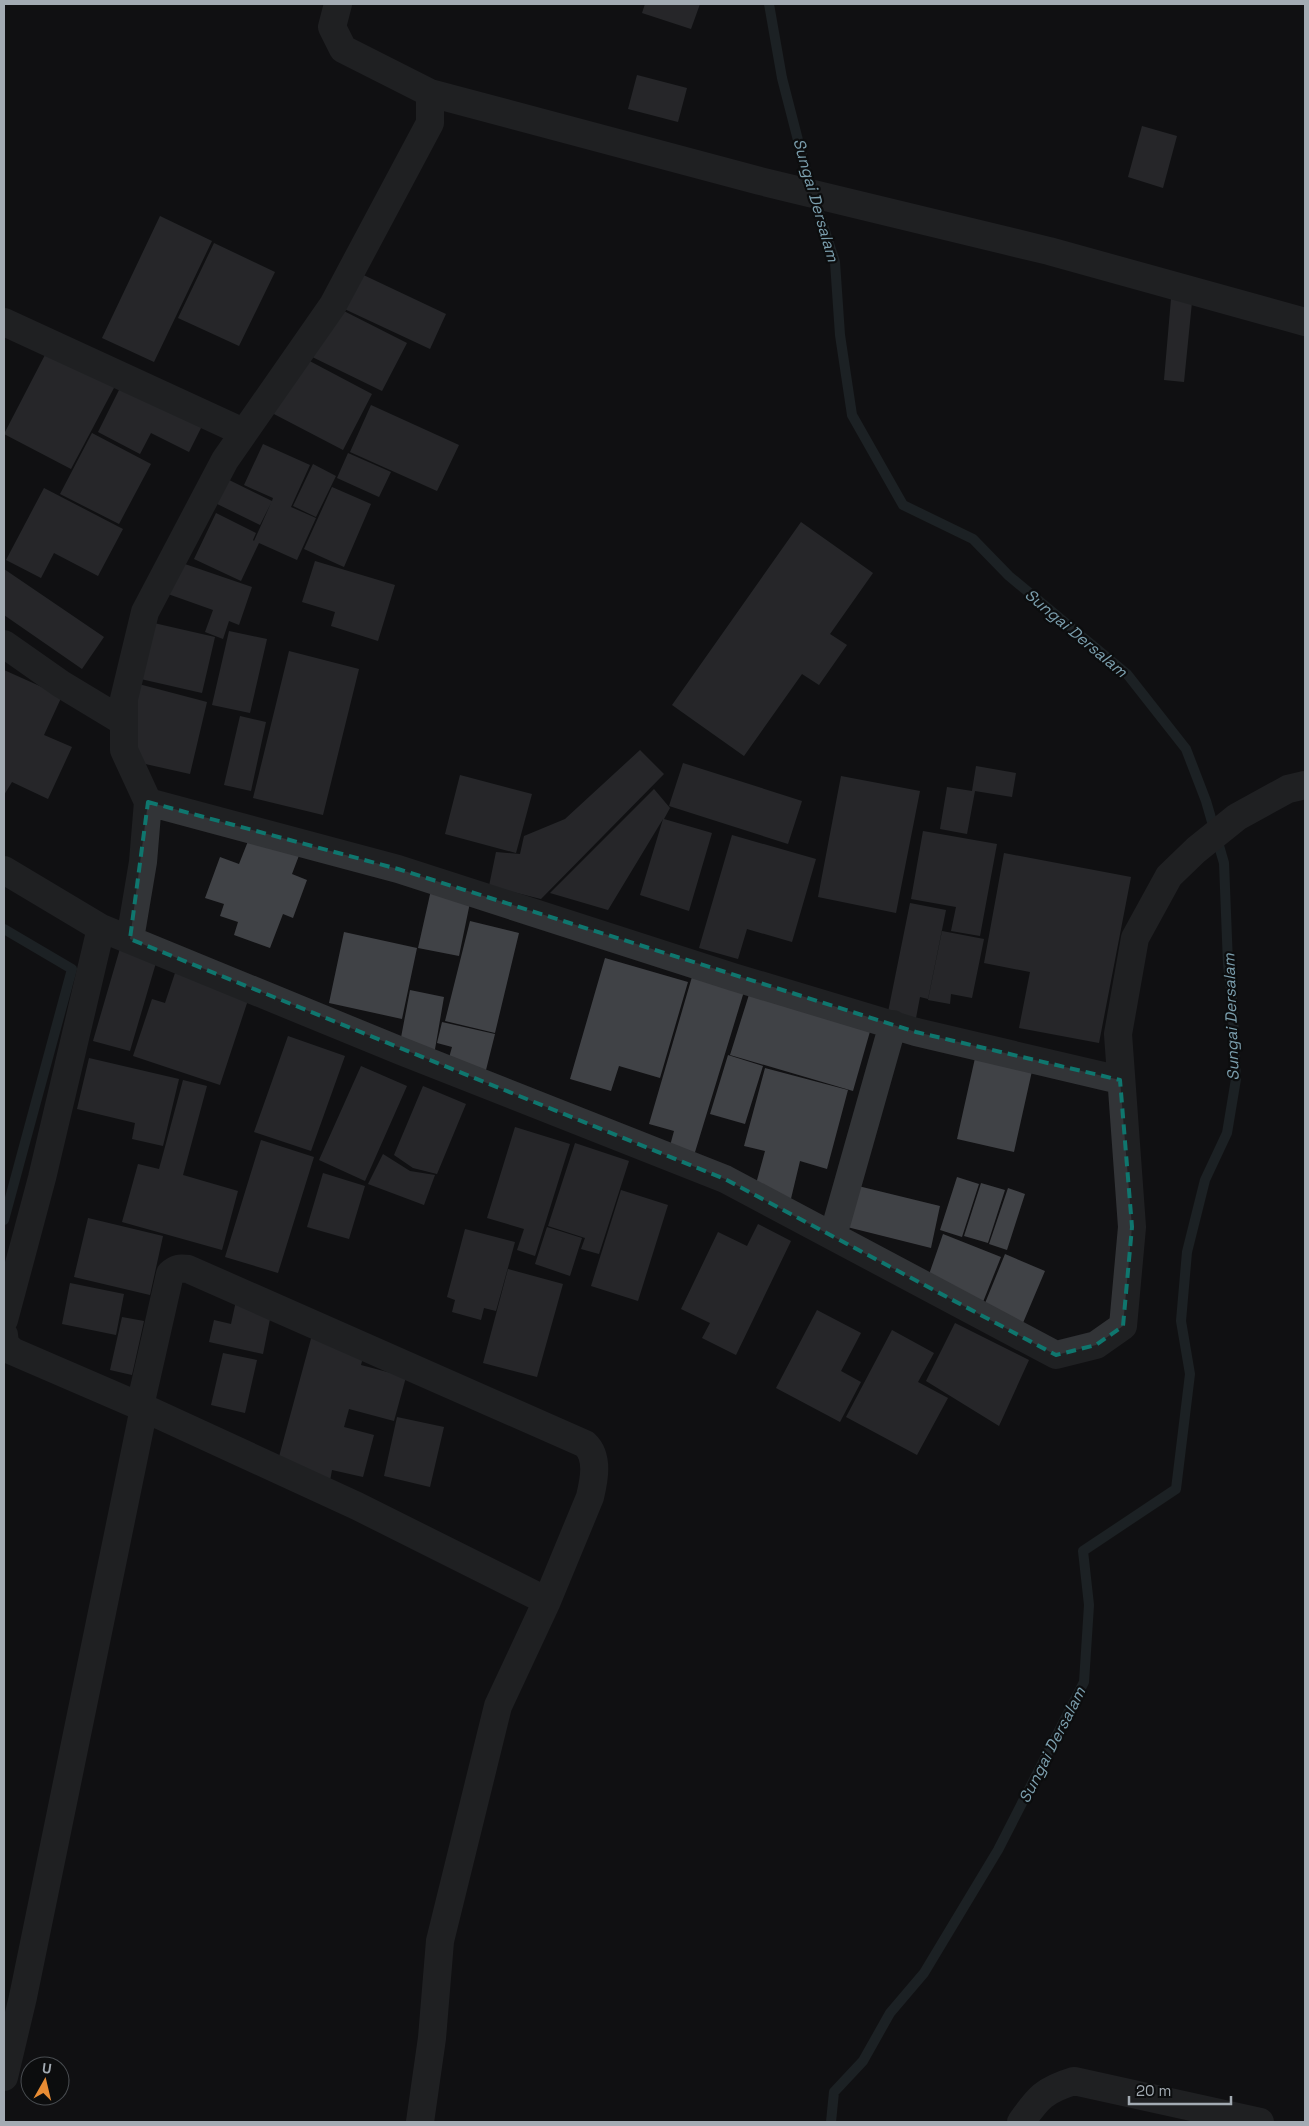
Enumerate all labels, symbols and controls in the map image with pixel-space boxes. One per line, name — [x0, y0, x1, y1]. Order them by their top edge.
water label: Sungai Dersalam — [788, 136, 844, 265]
water label: Sungai Dersalam — [1020, 584, 1132, 683]
water label: Sungai Dersalam — [1218, 952, 1244, 1081]
water label: Sungai Dersalam — [1014, 1682, 1091, 1806]
north arrow — [20, 2056, 70, 2106]
text: U — [41, 2059, 53, 2078]
scale bar — [1129, 2074, 1232, 2106]
text: 20 m — [1136, 2081, 1171, 2100]

